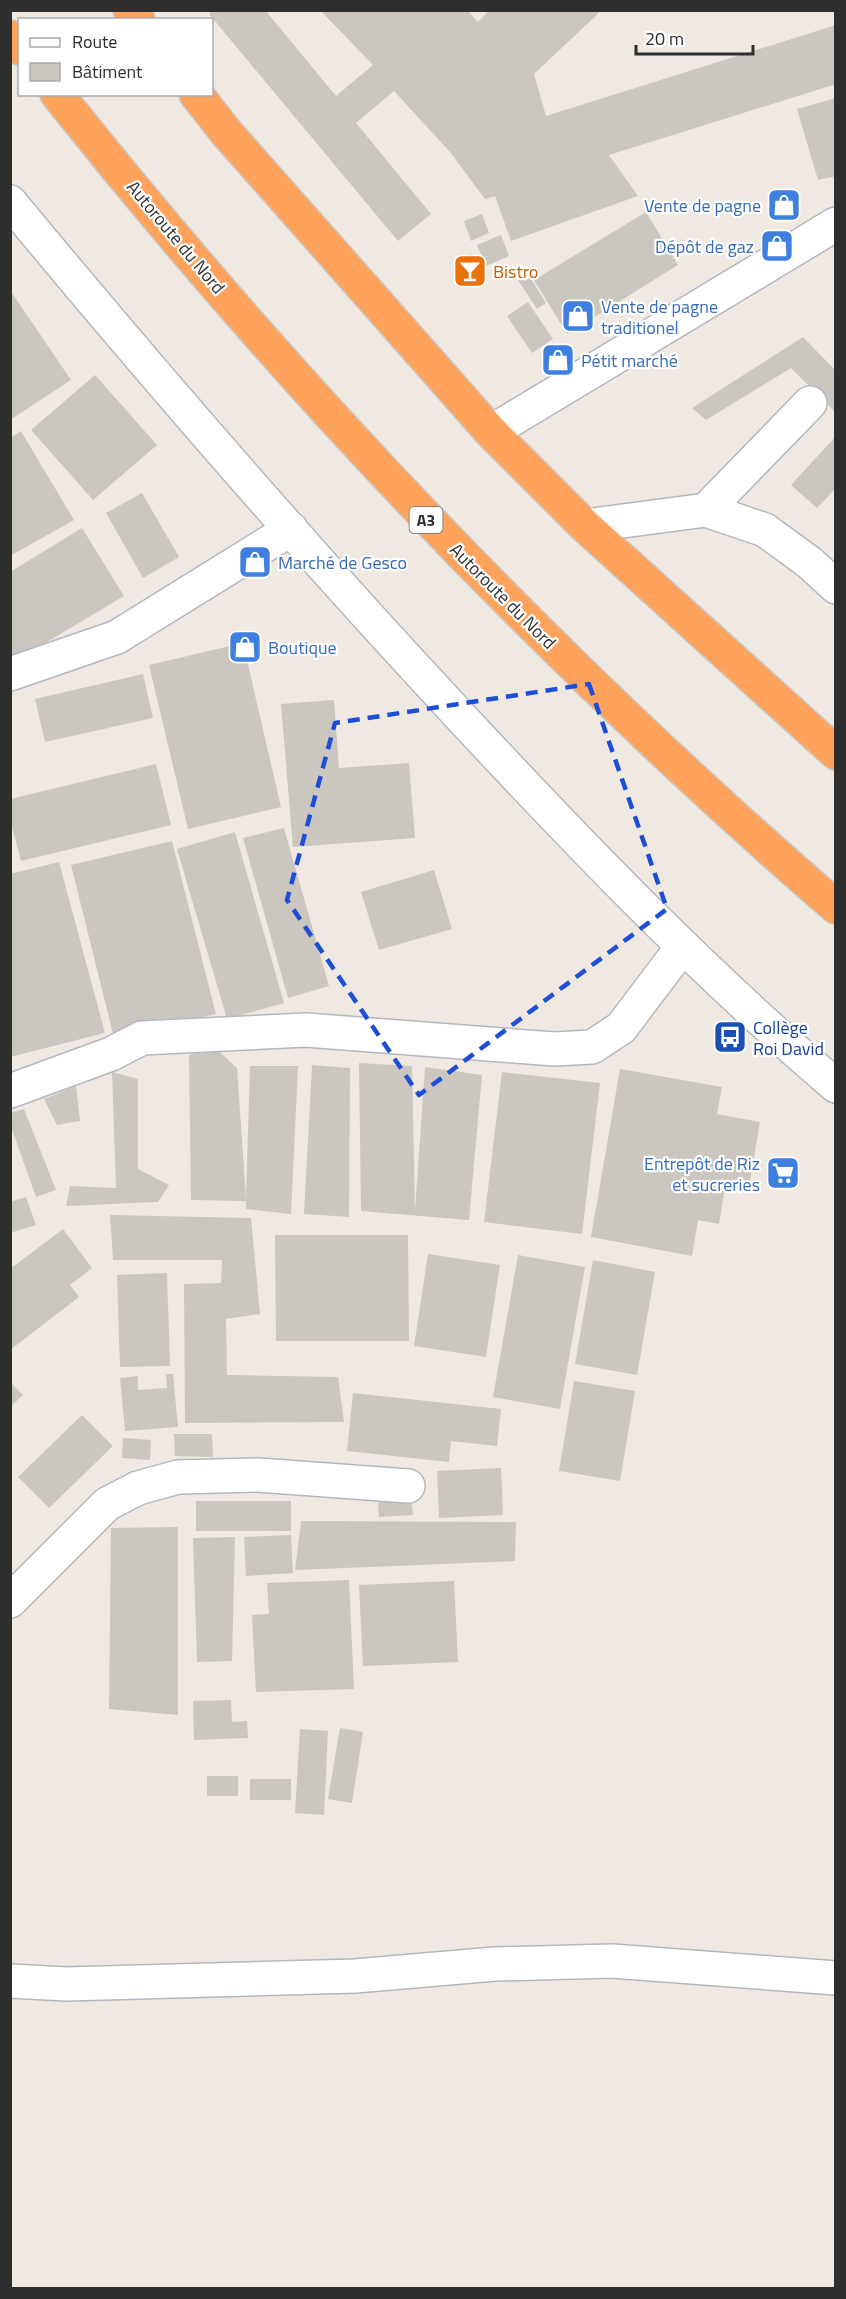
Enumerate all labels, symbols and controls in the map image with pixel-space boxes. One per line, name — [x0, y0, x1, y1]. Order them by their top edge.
legend — [18, 18, 213, 96]
scale bar — [636, 18, 753, 56]
text: 20 m — [645, 25, 684, 52]
text: Route — [72, 28, 117, 55]
text: Bâtiment — [72, 58, 143, 85]
street label: Autoroute du Nord — [120, 174, 232, 300]
shop icon: Vente de pagne — [766, 187, 802, 223]
place label: Vente de pagne — [644, 192, 761, 219]
shop icon: Dépôt de gaz — [759, 228, 795, 264]
place label: Dépôt de gaz — [655, 233, 754, 260]
bar icon: Bistro — [452, 253, 488, 289]
place label: Bistro — [493, 258, 538, 285]
place label: Vente de pagne traditionel — [601, 293, 718, 341]
shop icon: Vente de pagne traditionel — [560, 298, 596, 334]
shop icon: Pétit marché — [540, 342, 576, 378]
place label: Pétit marché — [581, 347, 678, 374]
road number: A3 — [410, 507, 442, 533]
street label: Autoroute du Nord — [444, 537, 562, 655]
shop icon: Marché de Gesco — [237, 544, 273, 580]
place label: Marché de Gesco — [278, 549, 407, 576]
shop icon: Boutique — [227, 629, 263, 665]
place label: Boutique — [268, 634, 337, 661]
place label: Collège Roi David — [753, 1014, 824, 1062]
bus stop icon: Collège Roi David — [712, 1019, 748, 1055]
place label: Entrepôt de Riz et sucreries — [644, 1150, 760, 1198]
supermarket icon: Entrepôt de Riz et sucreries — [765, 1155, 801, 1191]

